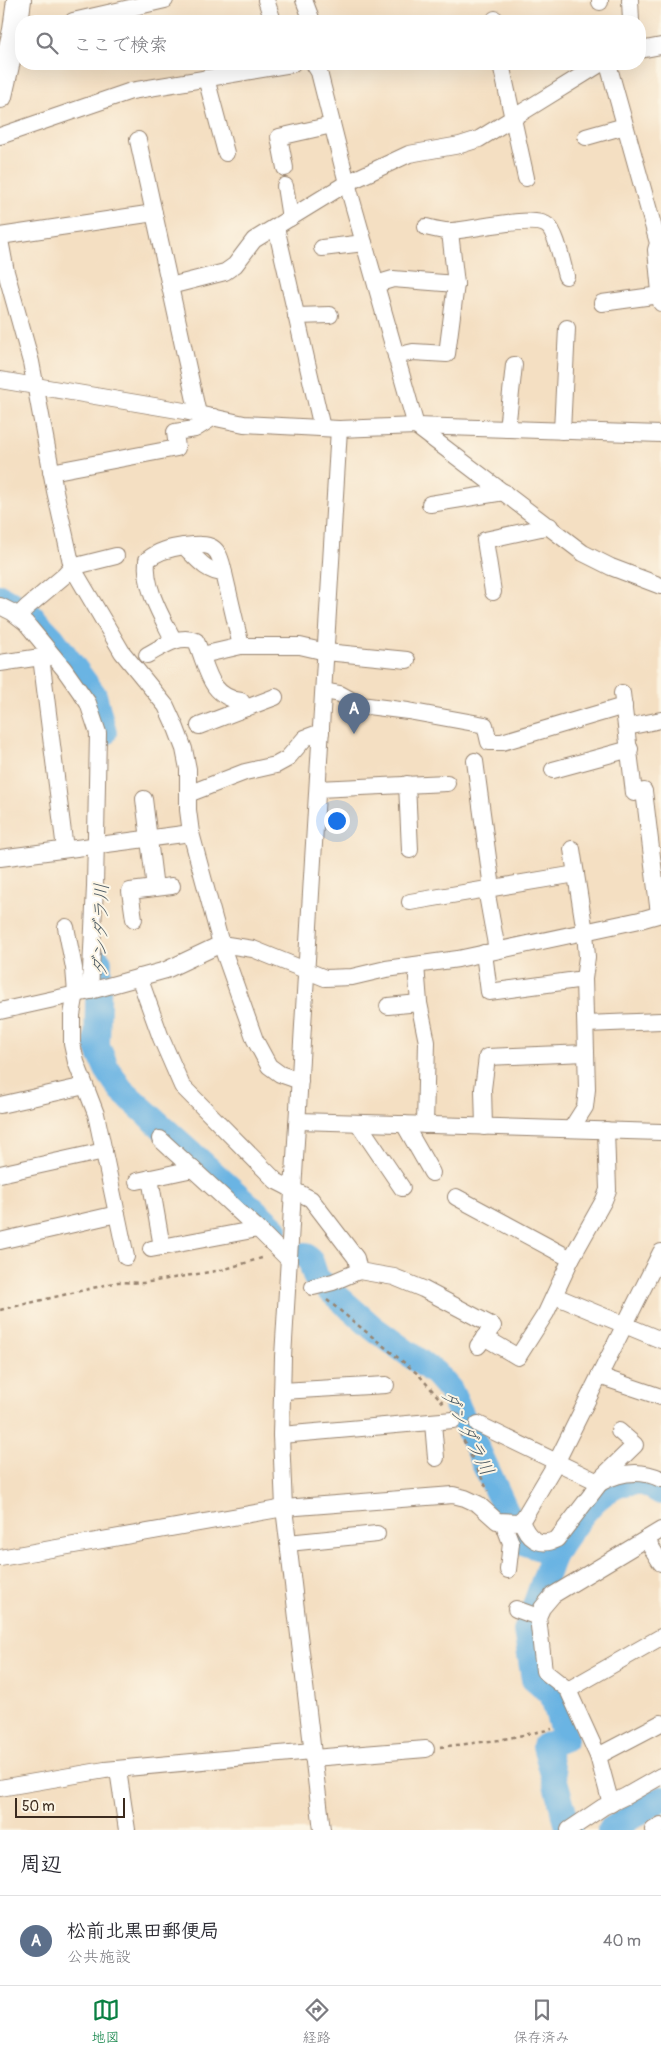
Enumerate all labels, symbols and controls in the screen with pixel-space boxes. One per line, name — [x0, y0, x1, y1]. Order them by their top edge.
search box — [15, 15, 646, 70]
icon: search — [33, 29, 61, 57]
text: ここで検索 — [73, 33, 168, 57]
pin: A — [338, 693, 370, 734]
your location — [324, 808, 350, 834]
water label: ダンダラ川 — [88, 883, 114, 977]
water label: ダンダラ川 — [435, 1385, 499, 1480]
scale bar — [15, 1795, 125, 1818]
text: 50 m — [22, 1798, 55, 1815]
text: 周辺 — [20, 1851, 62, 1878]
text: 松前北黒田郵便局 — [67, 1919, 219, 1943]
text: A — [31, 1931, 41, 1951]
text: 40 m — [603, 1931, 641, 1951]
text: 公共施設 — [67, 1947, 131, 1967]
tab: 地図 — [92, 1996, 120, 2046]
tab: 経路 — [303, 1996, 331, 2046]
tab: 保存済み — [514, 1996, 570, 2046]

